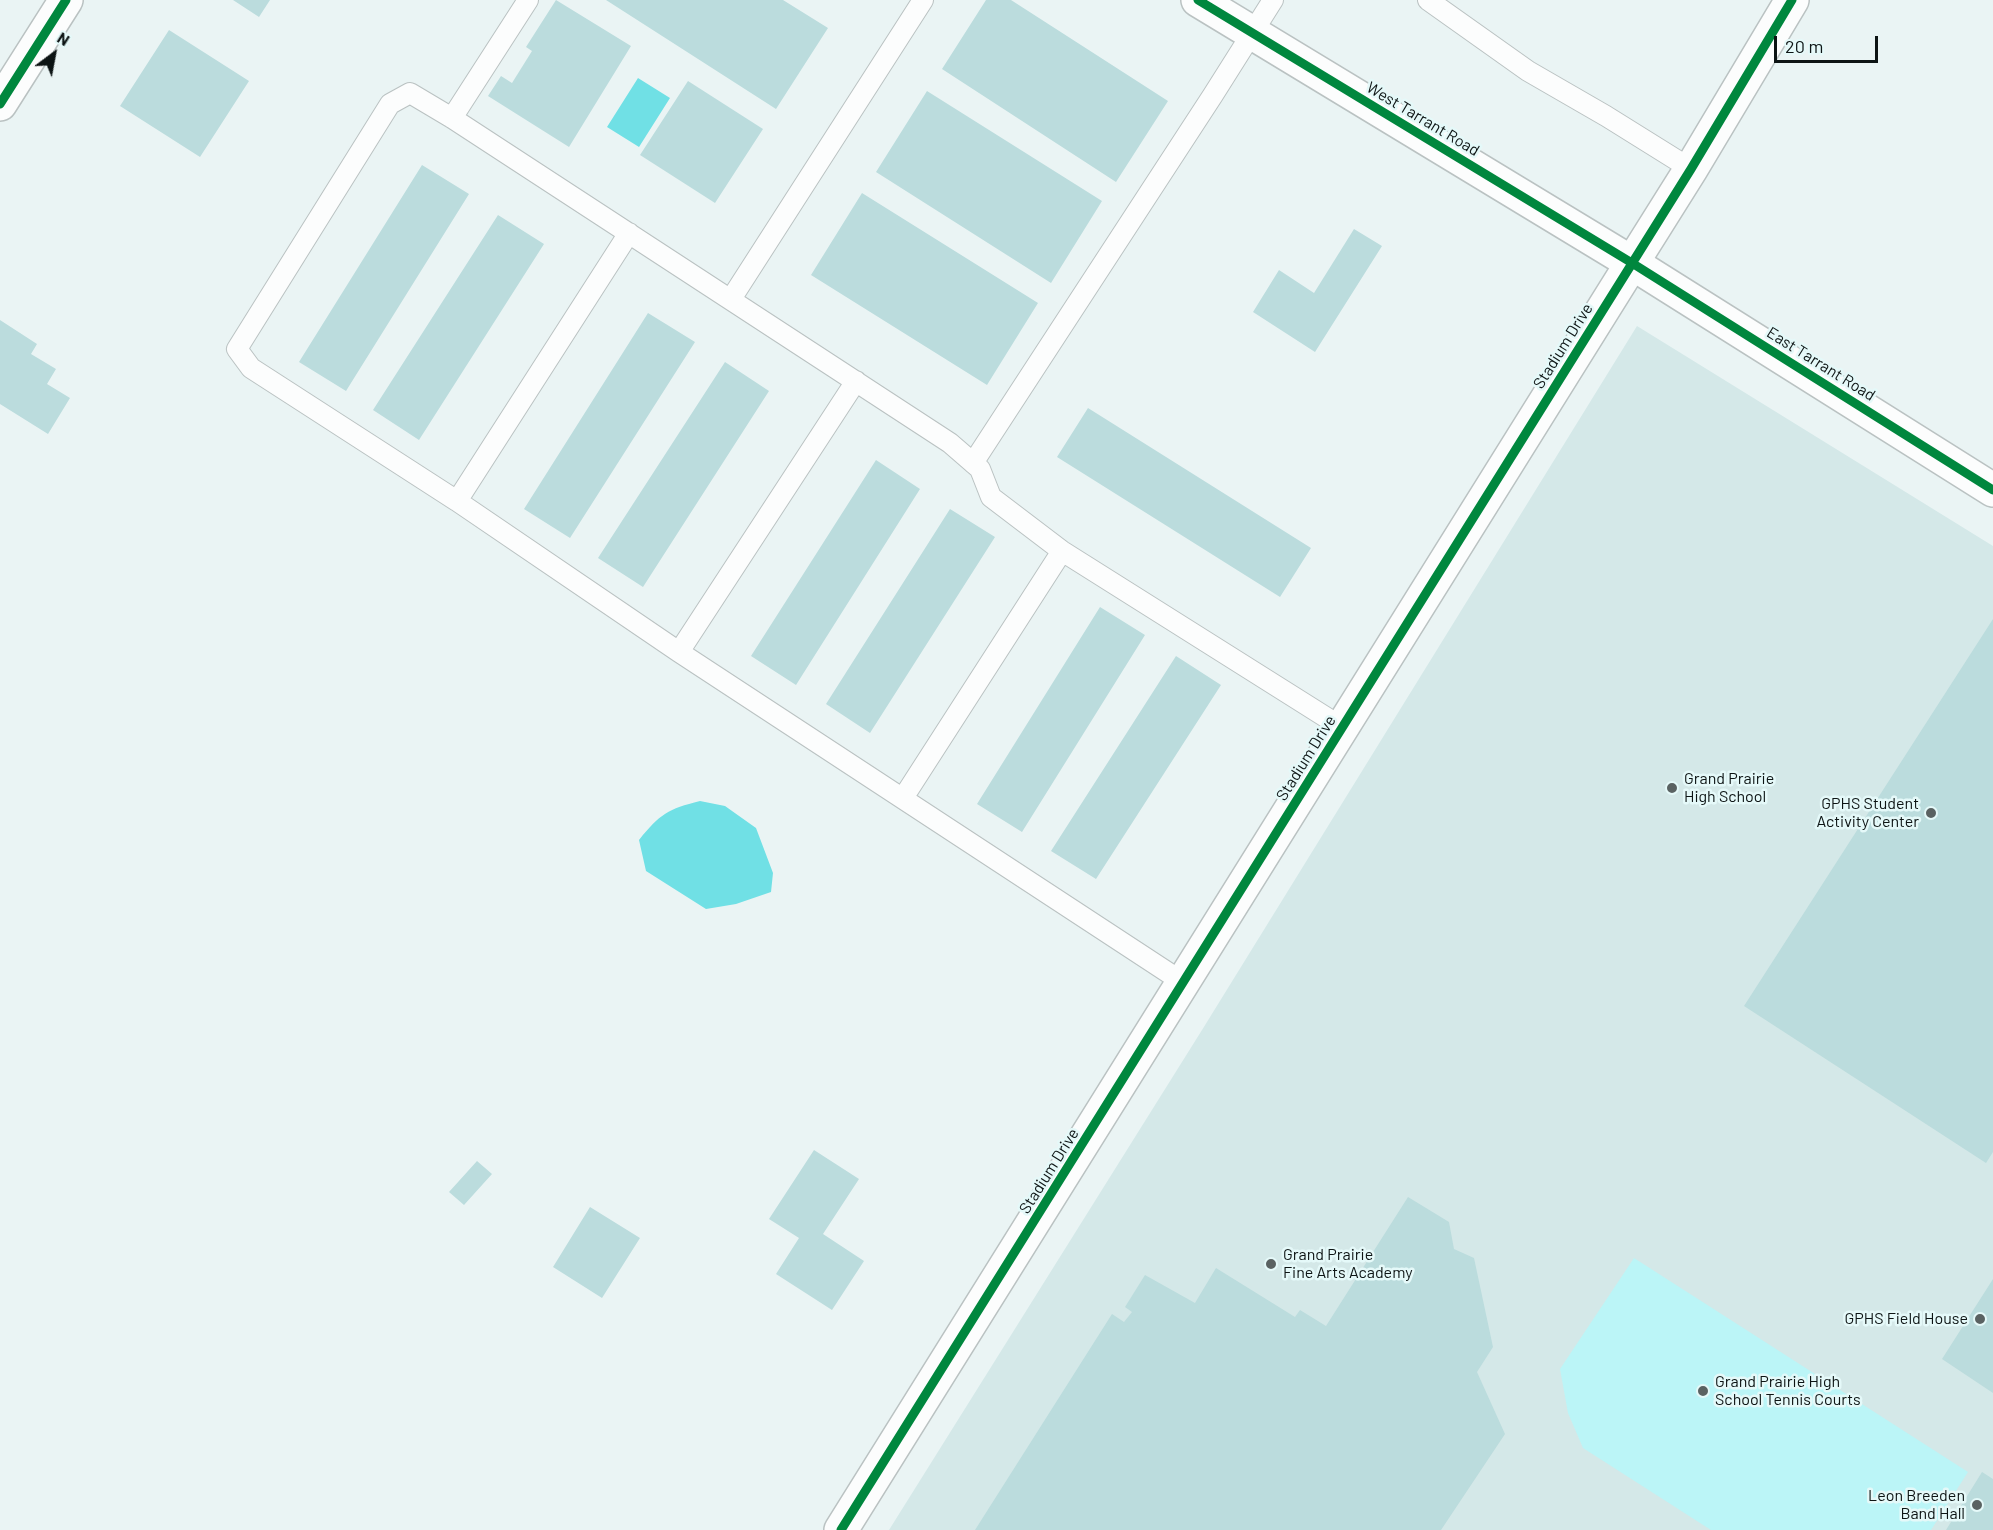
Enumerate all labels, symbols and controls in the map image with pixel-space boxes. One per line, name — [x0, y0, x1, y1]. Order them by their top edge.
north arrow — [24, 24, 84, 84]
scale bar — [1777, 24, 1880, 62]
text: N — [54, 27, 73, 49]
text: 20 m — [1785, 35, 1823, 57]
street label: West Tarrant Road — [1363, 78, 1483, 160]
street label: Stadium Drive — [1529, 300, 1597, 392]
street label: East Tarrant Road — [1763, 323, 1879, 405]
street label: Stadium Drive — [1272, 712, 1340, 804]
place label: Grand Prairie High School — [1684, 769, 1774, 807]
marker: Grand Prairie High School — [1665, 781, 1679, 795]
place label: GPHS Student Activity Center — [1816, 794, 1919, 832]
marker: GPHS Student Activity Center — [1924, 806, 1938, 820]
street label: Stadium Drive — [1015, 1125, 1083, 1217]
place label: Grand Prairie Fine Arts Academy — [1283, 1245, 1413, 1283]
marker: Grand Prairie Fine Arts Academy — [1264, 1257, 1278, 1271]
place label: GPHS Field House — [1844, 1309, 1968, 1329]
marker: GPHS Field House — [1973, 1312, 1987, 1326]
place label: Grand Prairie High School Tennis Courts — [1715, 1372, 1861, 1410]
marker: Grand Prairie High School Tennis Courts — [1696, 1384, 1710, 1398]
place label: Leon Breeden Band Hall — [1868, 1486, 1965, 1524]
marker: Leon Breeden Band Hall — [1970, 1498, 1984, 1512]

